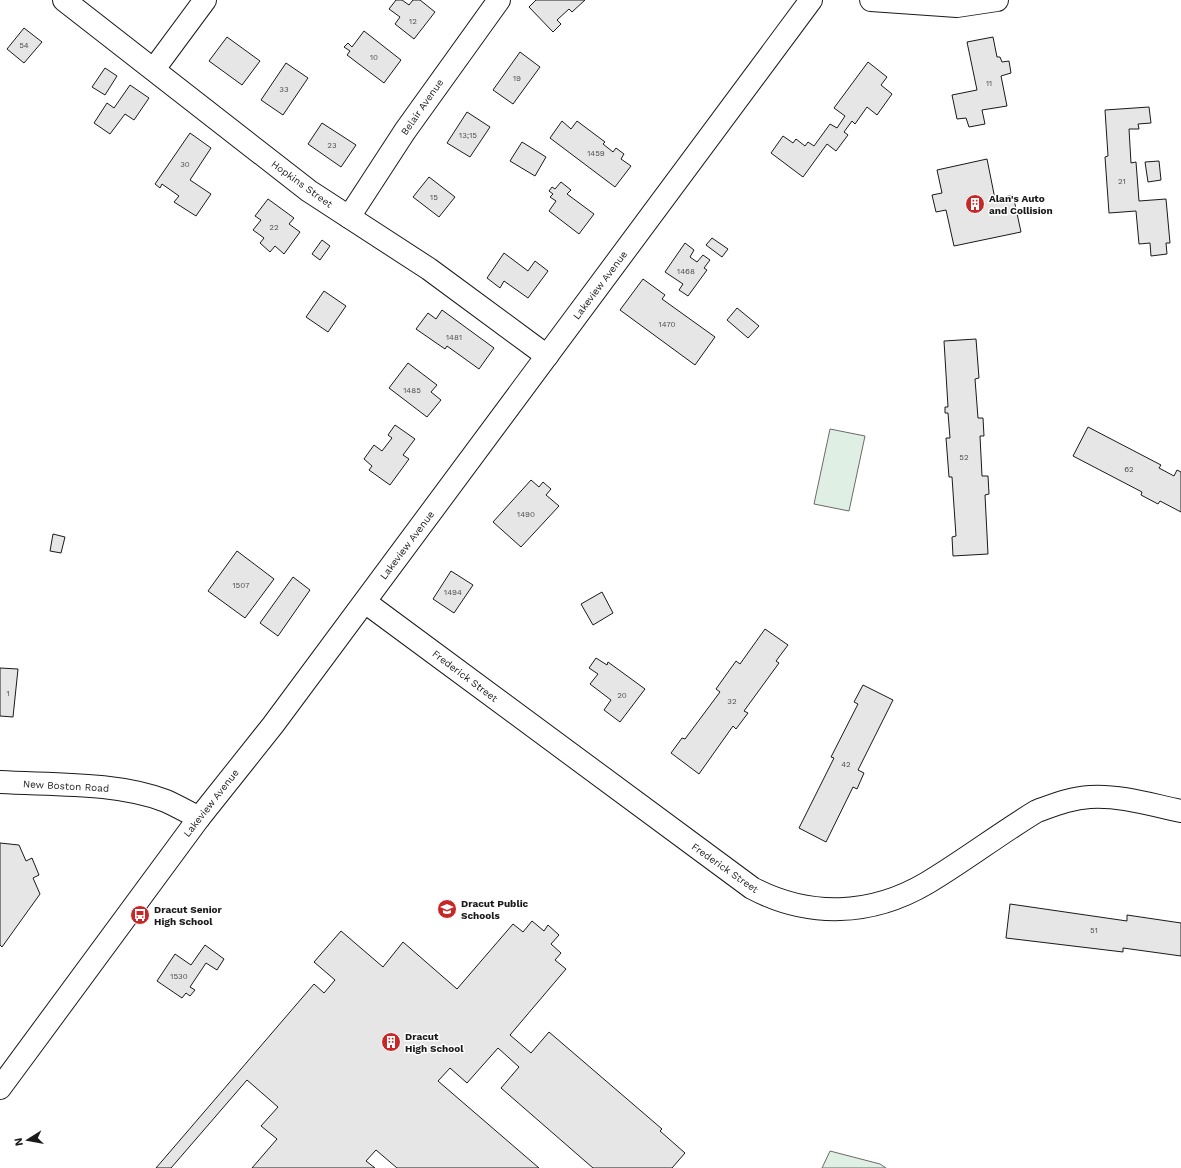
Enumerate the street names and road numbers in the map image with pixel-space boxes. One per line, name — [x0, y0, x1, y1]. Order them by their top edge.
street label: Belair Avenue — [399, 77, 446, 137]
street label: Hopkins Street — [269, 158, 335, 210]
street label: Lakeview Avenue — [571, 248, 629, 321]
street label: Lakeview Avenue — [378, 508, 436, 581]
street label: Frederick Street — [430, 648, 500, 705]
street label: Lakeview Avenue — [181, 767, 241, 839]
street label: New Boston Road — [23, 778, 109, 794]
street label: Frederick Street — [690, 841, 761, 896]

